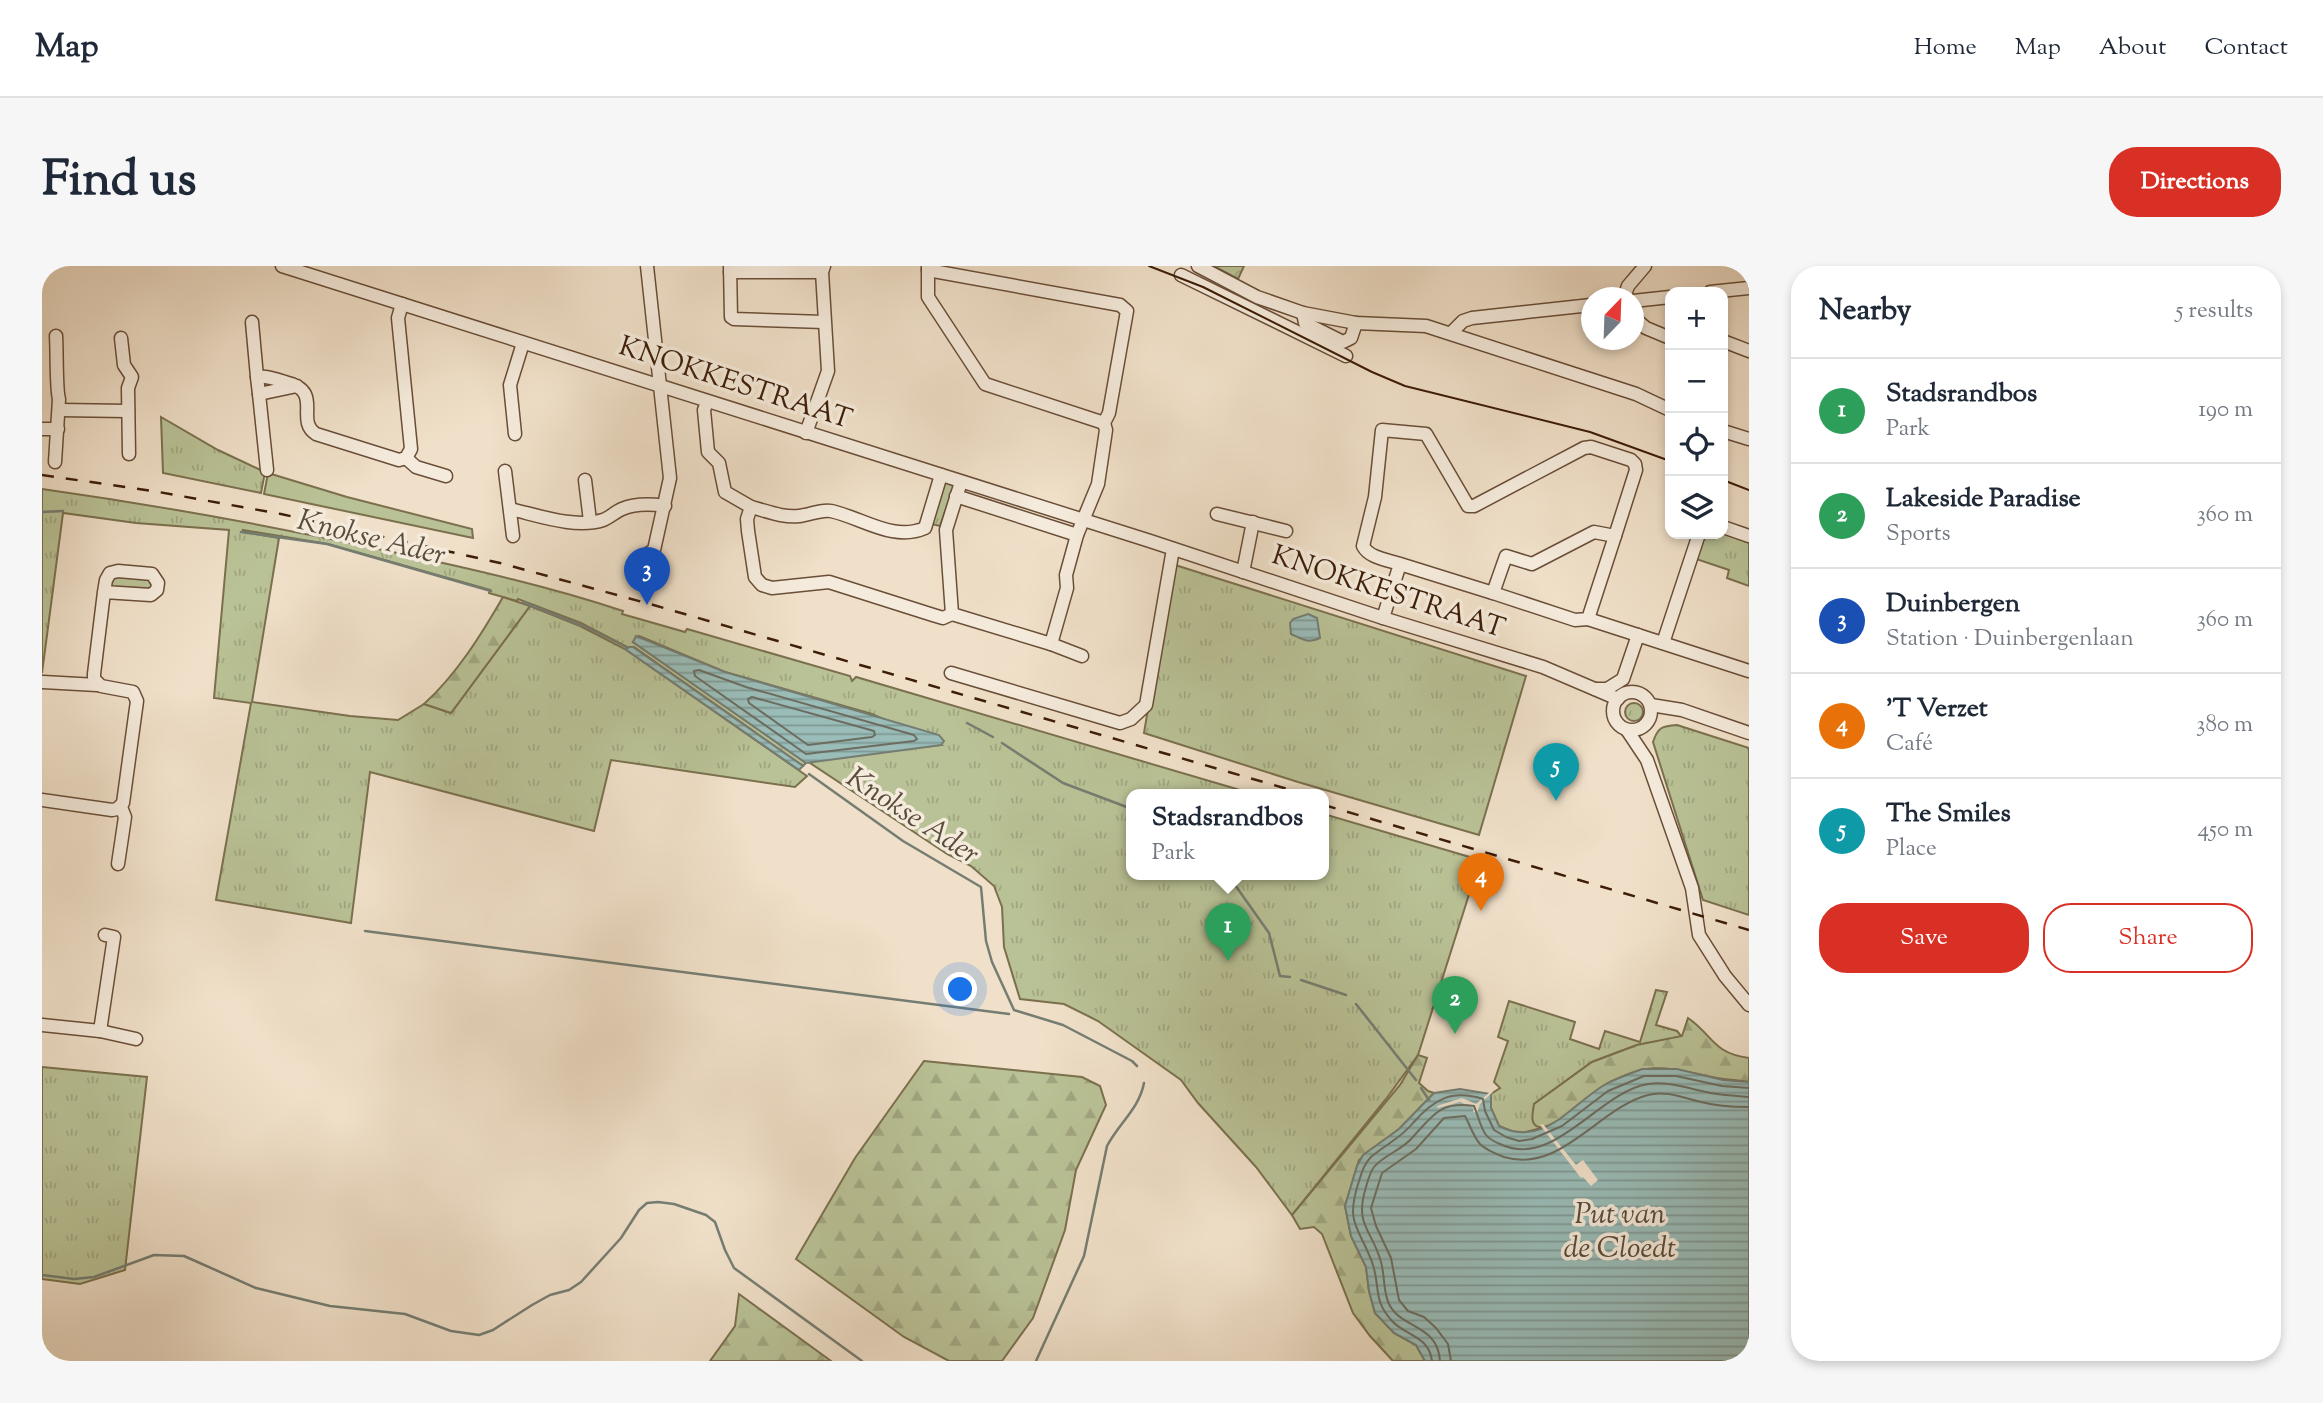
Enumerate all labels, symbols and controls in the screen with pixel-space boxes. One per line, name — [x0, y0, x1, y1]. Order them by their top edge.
text: Map — [35, 24, 99, 72]
text: Home — [1914, 31, 1977, 65]
text: Map — [2015, 31, 2061, 65]
text: About — [2099, 31, 2166, 65]
text: Contact — [2204, 31, 2288, 65]
text: Find us — [42, 147, 196, 217]
button: Directions — [2109, 147, 2281, 217]
north arrow — [1581, 287, 1644, 350]
map controls — [1665, 287, 1728, 539]
button: + — [1665, 287, 1728, 350]
text: Nearby — [1819, 290, 1911, 333]
text: 5 results — [2176, 295, 2253, 328]
street label: KNOKKESTRAAT — [613, 327, 857, 441]
button: − — [1665, 350, 1728, 413]
text: Stadsrandbos — [1886, 376, 2037, 413]
text: 1 — [1838, 394, 1846, 427]
text: 190 m — [2198, 394, 2253, 427]
button: locate — [1665, 413, 1728, 476]
text: Park — [1886, 413, 1930, 446]
button: layers — [1665, 476, 1728, 539]
text: Lakeside Paradise — [1886, 481, 2081, 518]
text: 2 — [1837, 499, 1847, 532]
text: 360 m — [2196, 499, 2253, 532]
water label: Knokse Ader — [292, 500, 450, 578]
text: Sports — [1886, 518, 1951, 551]
street label: KNOKKESTRAAT — [1266, 536, 1510, 650]
pin: 3 — [624, 547, 670, 605]
text: Duinbergen — [1886, 586, 2020, 623]
text: 3 — [1837, 604, 1847, 637]
text: 360 m — [2196, 604, 2253, 637]
text: Station · Duinbergenlaan — [1886, 623, 2134, 656]
text: 'T Verzet — [1886, 691, 1988, 728]
text: 4 — [1836, 709, 1848, 742]
text: 380 m — [2196, 709, 2253, 742]
text: Café — [1886, 728, 1933, 761]
pin: 5 — [1533, 743, 1579, 801]
water label: Knokse Ader — [837, 758, 988, 877]
popup — [1126, 789, 1329, 880]
text: The Smiles — [1886, 796, 2011, 833]
text: Stadsrandbos — [1152, 800, 1303, 837]
text: 5 — [1838, 814, 1846, 847]
text: 450 m — [2197, 814, 2253, 847]
text: Place — [1886, 833, 1937, 866]
text: Park — [1152, 837, 1196, 870]
pin: 4 — [1458, 853, 1504, 911]
pin: 1 — [1205, 903, 1251, 961]
button: Save — [1819, 903, 2029, 973]
button: Share — [2043, 903, 2253, 973]
your location — [943, 972, 977, 1006]
pin: 2 — [1432, 976, 1478, 1034]
water label: Put van de Cloedt — [1564, 1194, 1676, 1271]

